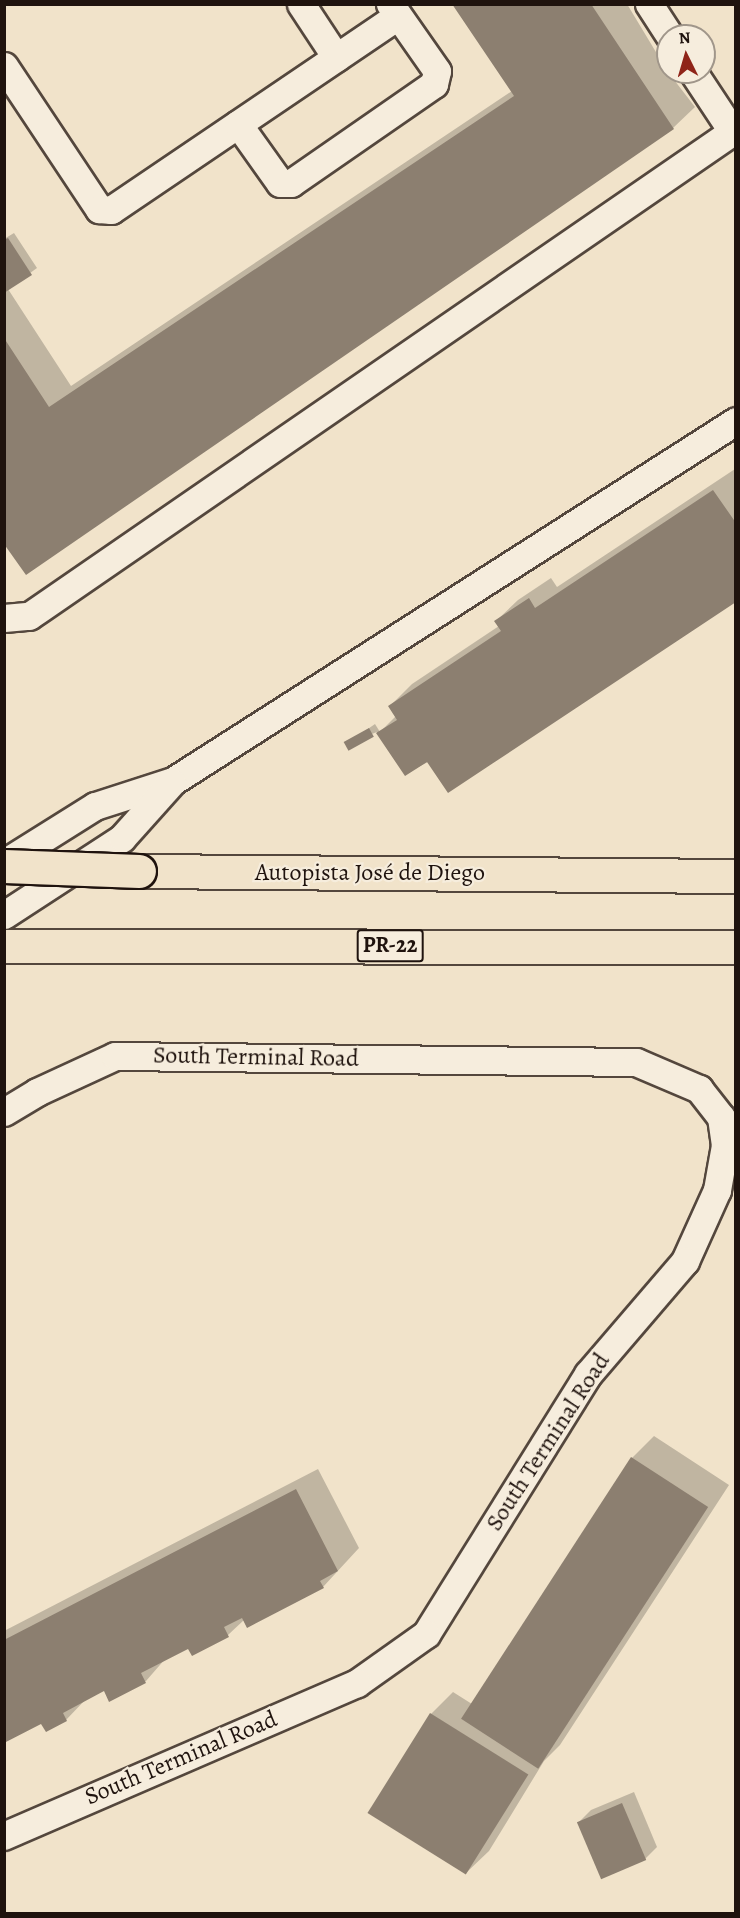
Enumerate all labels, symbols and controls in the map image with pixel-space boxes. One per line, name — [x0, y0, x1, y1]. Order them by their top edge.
north arrow — [656, 24, 716, 84]
text: N — [678, 27, 691, 50]
street label: Autopista José de Diego — [255, 859, 485, 887]
road number: PR-22 — [356, 927, 424, 965]
street label: South Terminal Road — [153, 1041, 359, 1073]
street label: South Terminal Road — [480, 1348, 616, 1536]
street label: South Terminal Road — [81, 1705, 281, 1811]

